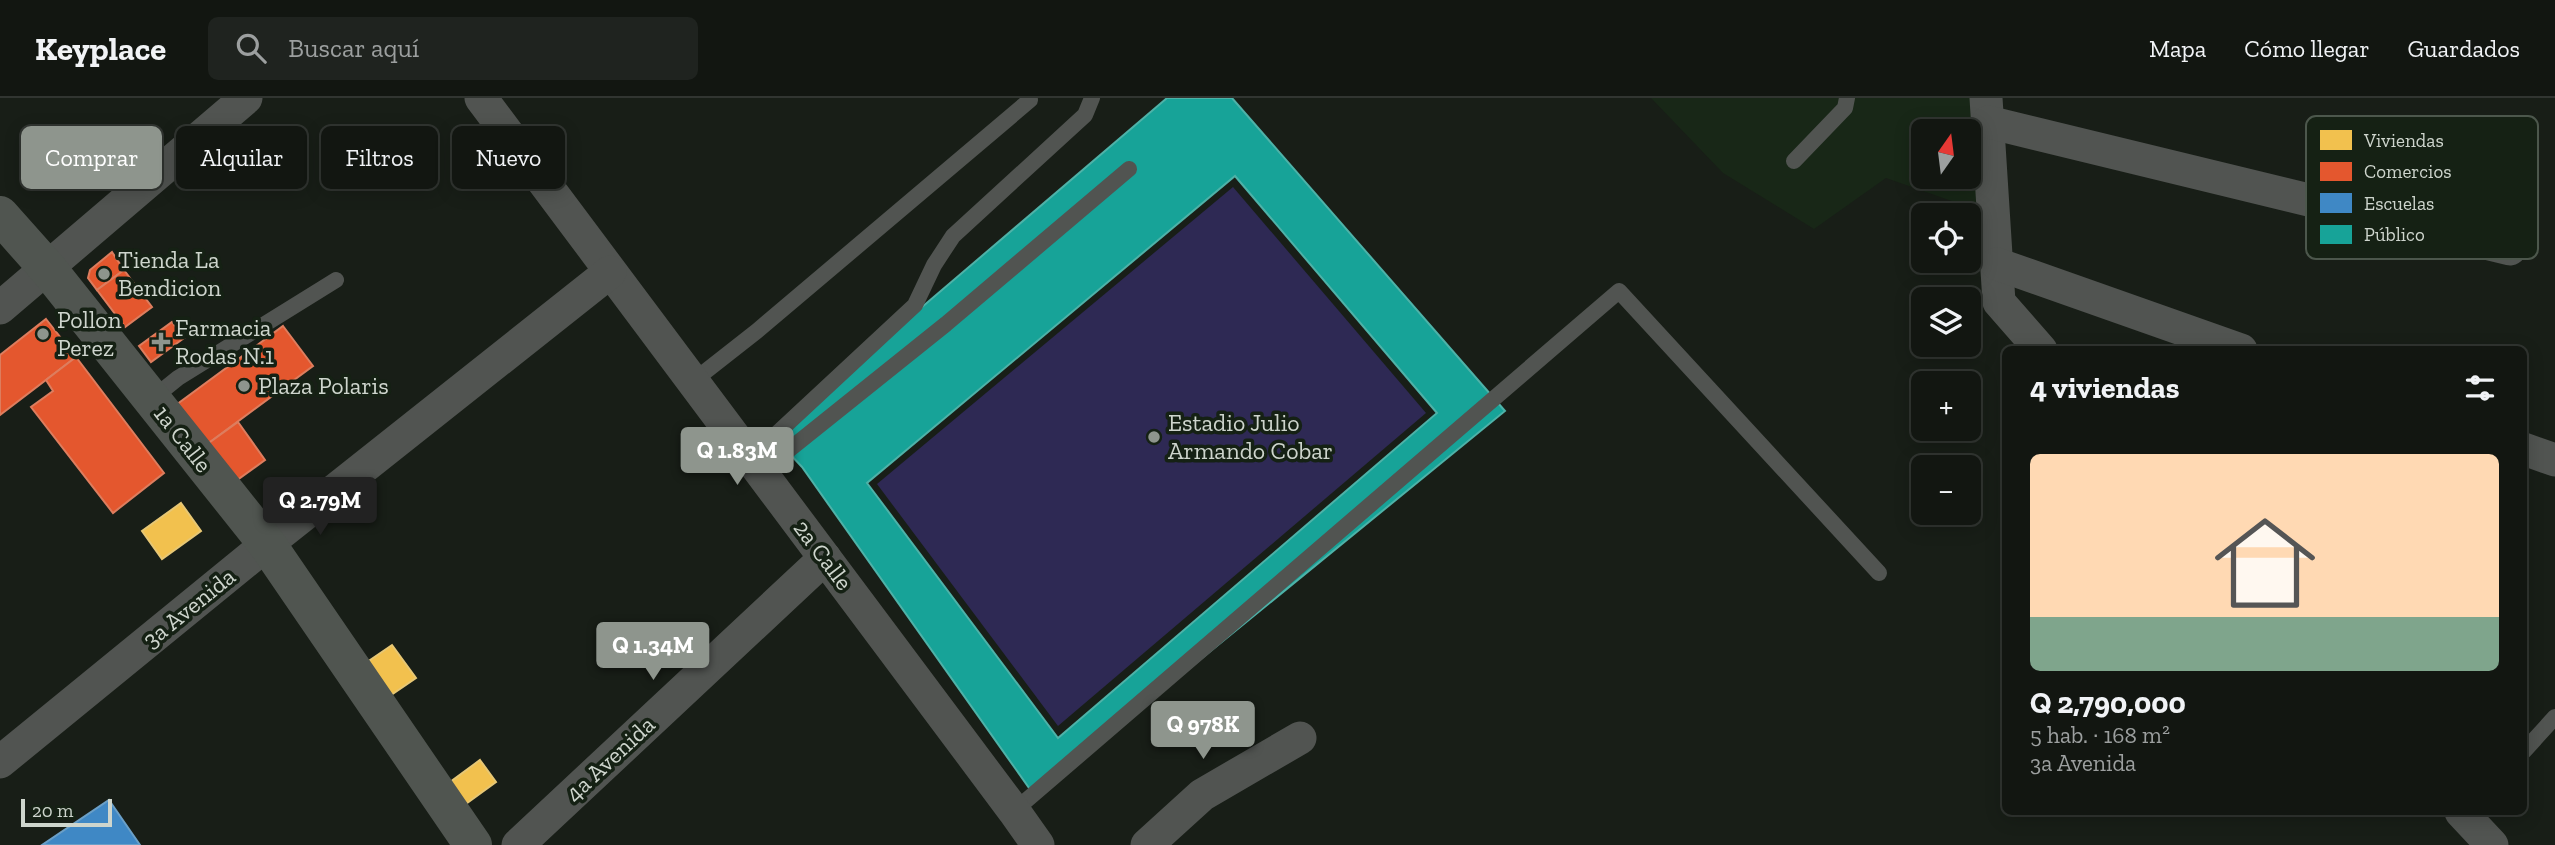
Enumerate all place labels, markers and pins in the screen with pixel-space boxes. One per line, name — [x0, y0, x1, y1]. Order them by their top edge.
place label: Tienda La Bendicion — [118, 245, 222, 302]
marker: Tienda La Bendicion — [96, 266, 112, 282]
place label: Pollon Perez — [57, 305, 122, 362]
place label: Farmacia Rodas N.1 — [175, 313, 274, 370]
marker: Pollon Perez — [35, 326, 51, 342]
marker: Farmacia Rodas N.1 — [153, 334, 169, 350]
place label: Plaza Polaris — [258, 371, 389, 400]
marker: Plaza Polaris — [236, 378, 252, 394]
place label: Estadio Julio Armando Cobar — [1168, 408, 1333, 465]
pin: Q 1.83M — [672, 428, 802, 487]
marker: Estadio Julio Armando Cobar — [1146, 429, 1162, 445]
pin: Q 2.79M — [255, 478, 385, 537]
pin: Q 1.34M — [588, 622, 718, 682]
pin: Q 978K — [1146, 702, 1260, 761]

